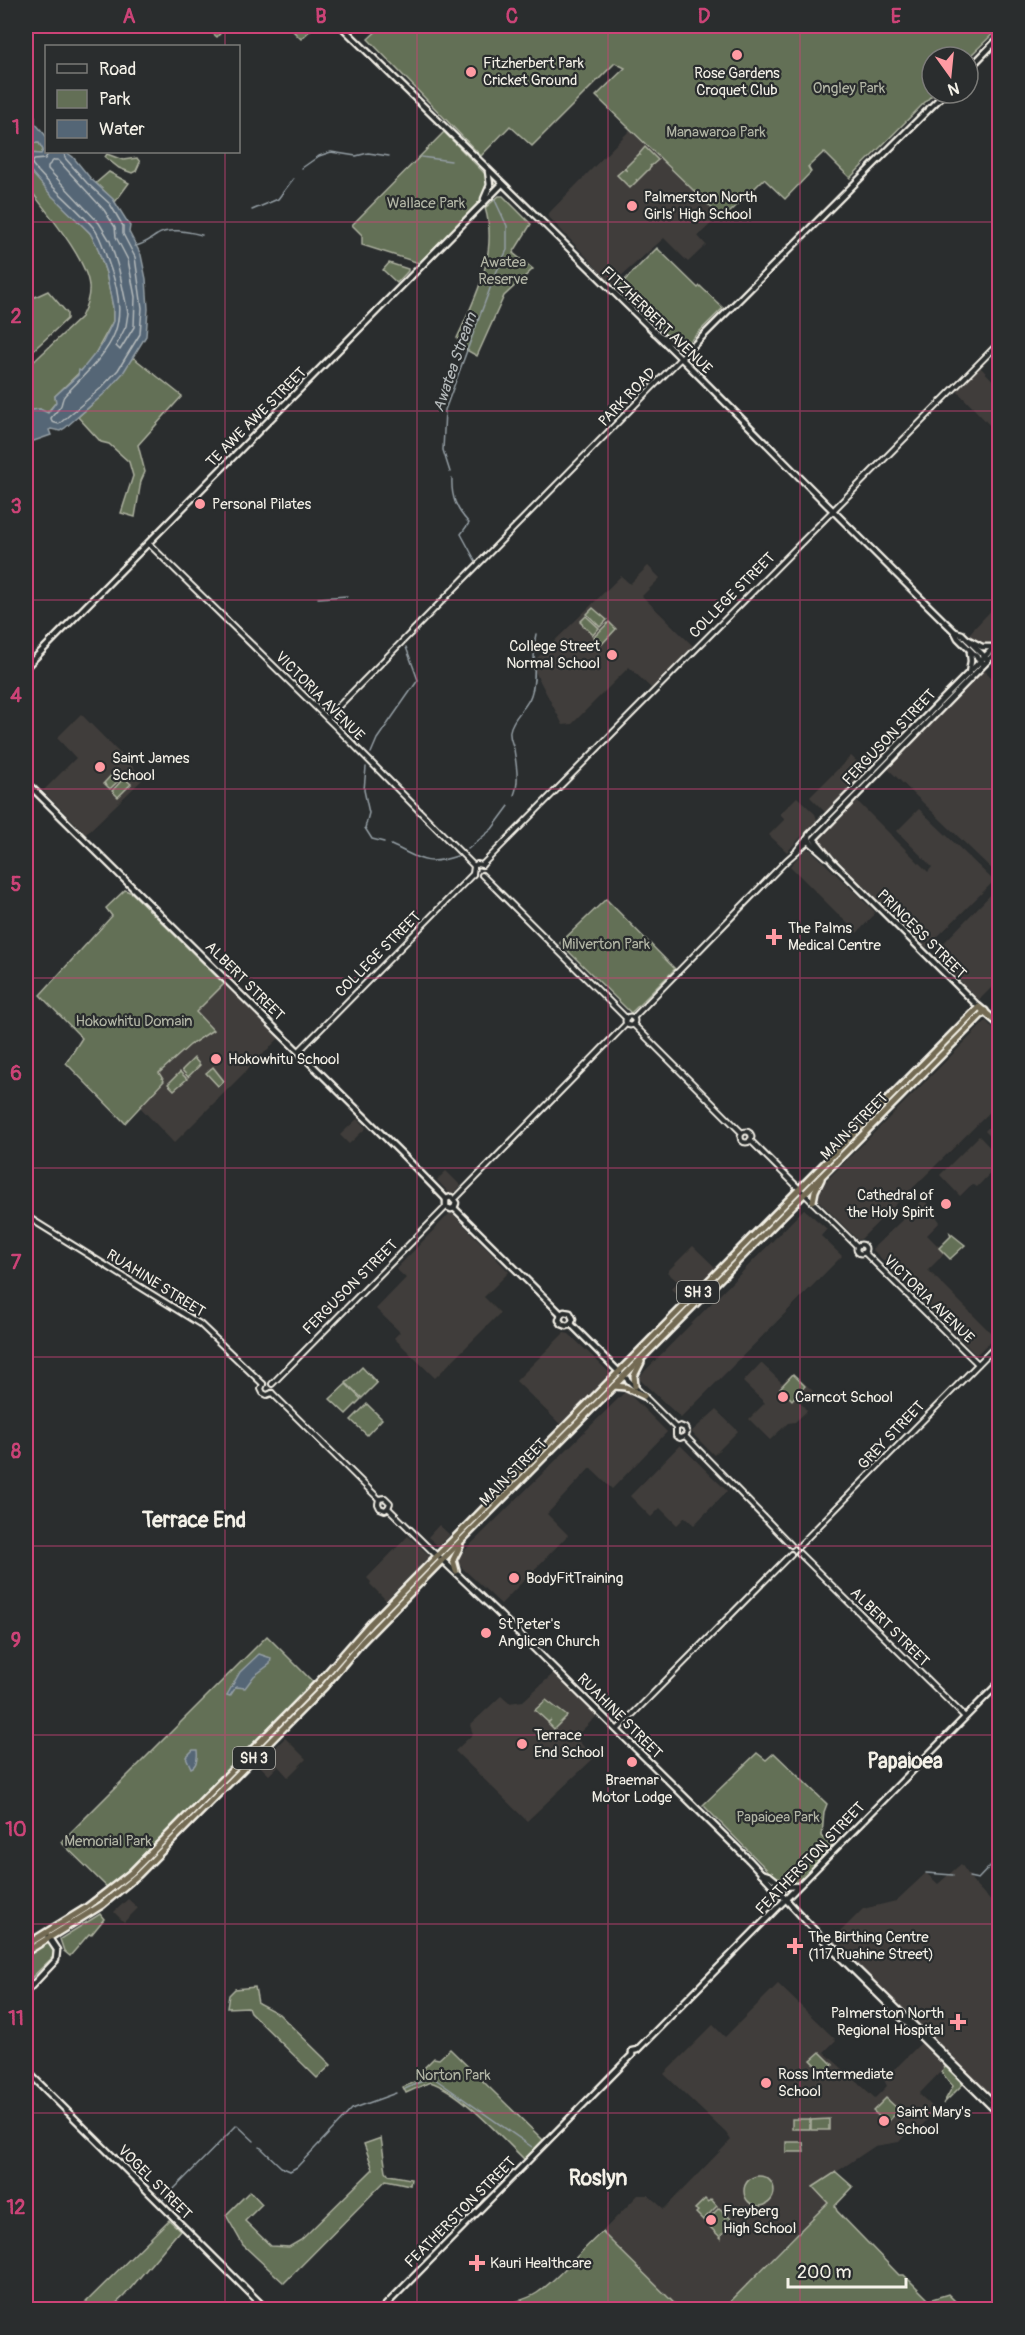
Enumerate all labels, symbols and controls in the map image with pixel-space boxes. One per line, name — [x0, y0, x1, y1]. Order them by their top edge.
text: A — [123, 4, 136, 29]
text: B — [315, 4, 327, 29]
text: C — [506, 4, 518, 29]
text: D — [698, 4, 711, 29]
text: E — [891, 4, 902, 29]
legend — [45, 45, 240, 153]
north arrow — [920, 45, 980, 105]
marker: Rose Gardens Croquet Club — [730, 48, 744, 62]
place label: Fitzherbert Park Cricket Ground — [483, 54, 585, 90]
text: Road — [99, 58, 136, 81]
place label: Rose Gardens Croquet Club — [694, 64, 780, 100]
marker: Fitzherbert Park Cricket Ground — [464, 65, 478, 79]
text: N — [946, 77, 961, 100]
park label: Ongley Park — [813, 79, 886, 98]
text: Park — [99, 88, 131, 111]
text: 1 — [12, 115, 20, 140]
text: Water — [99, 118, 145, 141]
park label: Manawaroa Park — [666, 123, 766, 142]
place label: Palmerston North Girls' High School — [644, 188, 757, 224]
park label: Wallace Park — [387, 194, 466, 213]
marker: Palmerston North Girls' High School — [625, 199, 639, 213]
park label: Awatea Reserve — [478, 253, 528, 289]
street label: FITZHERBERT AVENUE — [597, 262, 716, 378]
text: 2 — [10, 304, 22, 329]
water label: Awatea Stream — [429, 309, 482, 415]
street label: TE AWE AWE STREET — [202, 363, 311, 472]
street label: PARK ROAD — [595, 364, 660, 431]
text: 3 — [10, 494, 22, 519]
place label: Personal Pilates — [212, 495, 311, 514]
marker: Personal Pilates — [193, 497, 207, 511]
street label: COLLEGE STREET — [685, 548, 779, 642]
place label: College Street Normal School — [506, 637, 601, 673]
street label: VICTORIA AVENUE — [271, 648, 369, 745]
marker: College Street Normal School — [605, 648, 619, 662]
text: 4 — [10, 683, 22, 708]
street label: FERGUSON STREET — [839, 685, 940, 790]
place label: Saint James School — [112, 749, 190, 785]
marker: Saint James School — [93, 760, 107, 774]
text: 5 — [11, 872, 22, 897]
street label: PRINCESS STREET — [873, 886, 970, 983]
street label: COLLEGE STREET — [331, 907, 425, 1001]
place label: The Palms Medical Centre — [788, 919, 881, 955]
marker: The Palms Medical Centre — [765, 928, 783, 946]
park label: Milverton Park — [562, 935, 651, 954]
street label: ALBERT STREET — [201, 938, 288, 1025]
park label: Hokowhitu Domain — [76, 1012, 192, 1031]
place label: Hokowhitu School — [228, 1050, 340, 1069]
marker: Hokowhitu School — [209, 1052, 223, 1066]
text: 6 — [10, 1061, 22, 1086]
street label: MAIN STREET — [817, 1089, 892, 1164]
place label: Cathedral of the Holy Spirit — [846, 1186, 935, 1222]
marker: Cathedral of the Holy Spirit — [939, 1197, 953, 1211]
street label: FERGUSON STREET — [299, 1236, 402, 1339]
street label: RUAHINE STREET — [103, 1245, 209, 1321]
text: 7 — [11, 1250, 22, 1275]
street label: VICTORIA AVENUE — [879, 1251, 978, 1348]
road number: SH 3 — [677, 1281, 719, 1303]
place label: Carncot School — [795, 1388, 893, 1407]
marker: Carncot School — [776, 1390, 790, 1404]
street label: GREY STREET — [854, 1397, 929, 1474]
street label: MAIN STREET — [476, 1435, 551, 1510]
text: 8 — [11, 1439, 21, 1464]
district label: Terrace End — [141, 1507, 246, 1534]
place label: BodyFitTraining — [526, 1569, 623, 1588]
marker: BodyFitTraining — [507, 1571, 521, 1585]
street label: ALBERT STREET — [846, 1584, 933, 1671]
place label: St Peter's Anglican Church — [498, 1615, 600, 1651]
marker: St Peter's Anglican Church — [479, 1626, 493, 1640]
text: 9 — [11, 1628, 21, 1653]
street label: RUAHINE STREET — [573, 1670, 666, 1763]
place label: Terrace End School — [534, 1726, 604, 1762]
marker: Terrace End School — [515, 1737, 529, 1751]
road number: SH 3 — [233, 1747, 275, 1769]
district label: Papaioea — [867, 1748, 943, 1775]
marker: Braemar Motor Lodge — [625, 1755, 639, 1769]
place label: Braemar Motor Lodge — [592, 1771, 673, 1807]
street label: FEATHERSTON STREET — [752, 1798, 869, 1919]
park label: Papaioea Park — [736, 1808, 820, 1827]
text: 10 — [5, 1817, 27, 1842]
park label: Memorial Park — [64, 1832, 152, 1851]
place label: The Birthing Centre (117 Ruahine Street) — [808, 1928, 934, 1964]
marker: The Birthing Centre (117 Ruahine Street) — [786, 1937, 804, 1955]
place label: Palmerston North Regional Hospital — [831, 2004, 944, 2040]
text: 11 — [8, 2006, 24, 2031]
marker: Palmerston North Regional Hospital — [949, 2013, 967, 2031]
place label: Ross Intermediate School — [778, 2065, 894, 2101]
park label: Norton Park — [415, 2066, 491, 2085]
marker: Ross Intermediate School — [759, 2076, 773, 2090]
place label: Saint Mary's School — [896, 2103, 971, 2139]
marker: Saint Mary's School — [877, 2114, 891, 2128]
street label: VOGEL STREET — [113, 2141, 196, 2224]
street label: FEATHERSTON STREET — [401, 2153, 520, 2272]
district label: Roslyn — [569, 2165, 627, 2192]
text: 12 — [7, 2195, 26, 2220]
place label: Freyberg High School — [723, 2202, 796, 2238]
marker: Freyberg High School — [704, 2213, 718, 2227]
scale bar — [788, 2251, 906, 2289]
marker: Kauri Healthcare — [468, 2254, 486, 2272]
place label: Kauri Healthcare — [490, 2254, 592, 2273]
text: 200 m — [797, 2261, 852, 2284]

